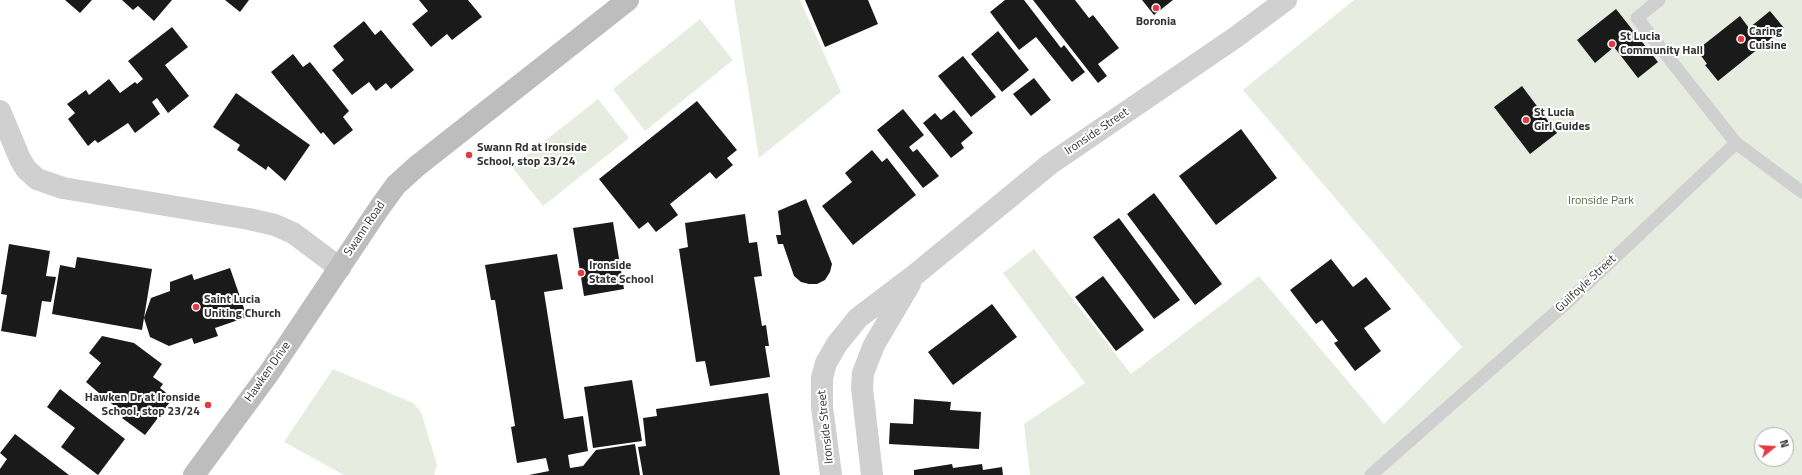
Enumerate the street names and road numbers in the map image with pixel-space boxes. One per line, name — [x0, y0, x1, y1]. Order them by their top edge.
street label: Ironside Street — [1062, 105, 1132, 159]
street label: Swann Road — [341, 199, 389, 259]
street label: Guilfoyle Street — [1553, 252, 1619, 316]
street label: Hawken Drive — [242, 339, 294, 405]
street label: Ironside Street — [815, 389, 837, 465]

